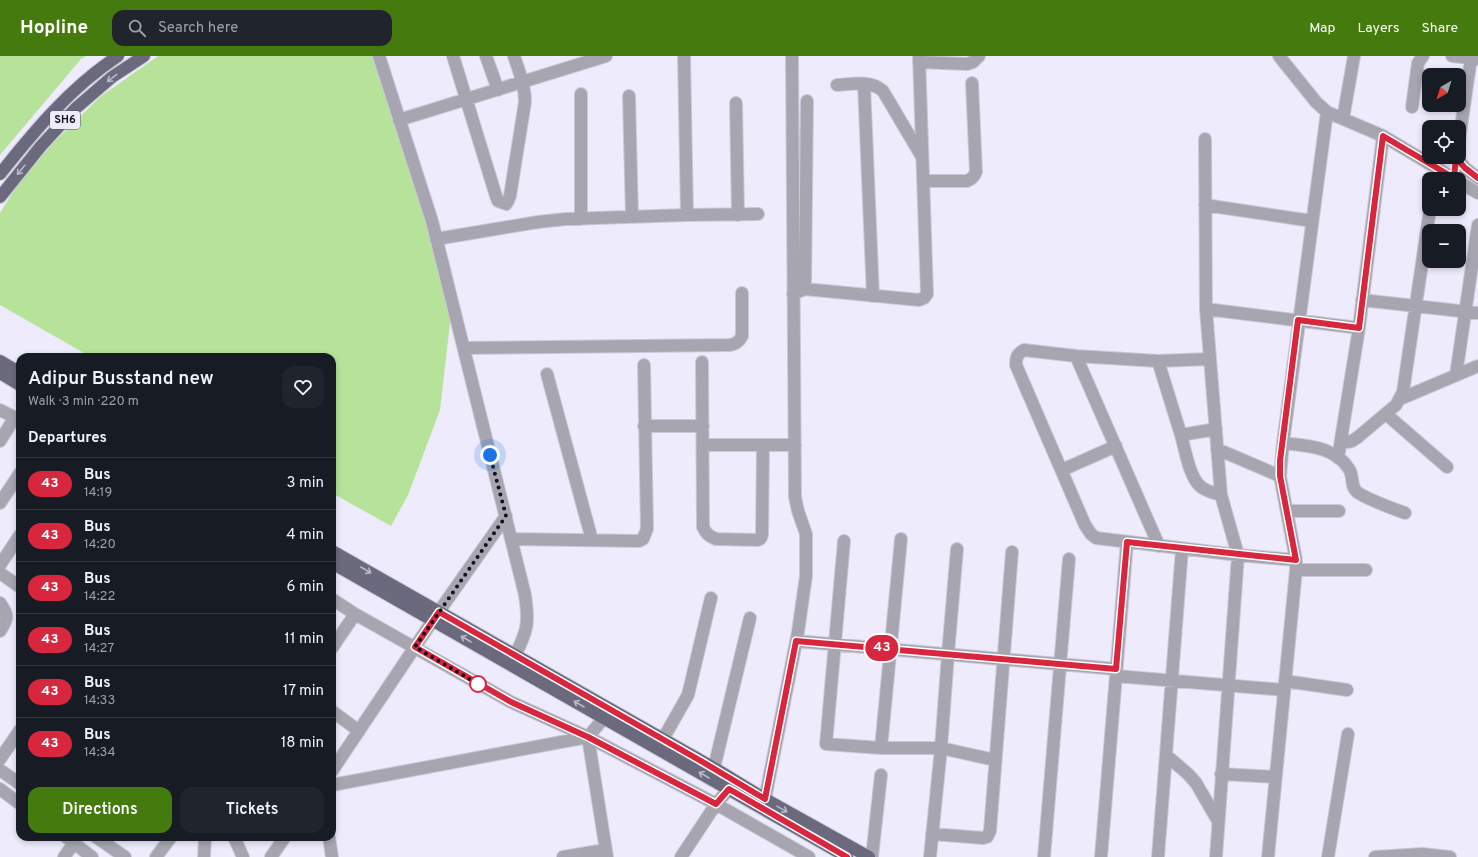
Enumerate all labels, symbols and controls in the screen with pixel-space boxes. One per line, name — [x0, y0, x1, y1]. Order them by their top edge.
search box — [112, 10, 392, 46]
text: Hopline — [20, 16, 88, 40]
icon: search — [126, 17, 148, 39]
text: Search here — [158, 19, 238, 38]
text: Map — [1309, 20, 1335, 37]
text: Layers — [1357, 20, 1399, 37]
text: Share — [1421, 20, 1458, 37]
north arrow — [1422, 68, 1466, 112]
map controls — [1422, 68, 1466, 268]
one-way arrow — [106, 73, 117, 82]
road number: SH6 — [50, 111, 80, 129]
button: locate — [1422, 120, 1466, 164]
one-way arrow — [17, 165, 25, 176]
button: + — [1422, 172, 1466, 216]
button: − — [1422, 224, 1466, 268]
button: heart — [282, 366, 324, 408]
text: Adipur Busstand new — [28, 367, 214, 391]
text: Walk · 3 min · 220 m — [28, 394, 139, 410]
text: Departures — [28, 429, 107, 448]
your location — [480, 445, 500, 465]
text: Bus — [84, 466, 111, 485]
text: 3 min — [286, 474, 324, 493]
text: 43 — [41, 475, 59, 492]
text: 14:19 — [84, 485, 112, 501]
text: Bus — [84, 518, 111, 537]
text: 4 min — [286, 526, 324, 545]
text: 43 — [41, 527, 59, 544]
text: 14:20 — [84, 537, 116, 553]
one-way arrow — [360, 567, 372, 575]
text: Bus — [84, 570, 111, 589]
text: 6 min — [287, 578, 324, 597]
text: 43 — [41, 579, 59, 596]
text: 14:22 — [84, 589, 116, 605]
text: Bus — [84, 622, 111, 641]
text: 11 min — [284, 630, 324, 649]
text: 43 — [41, 631, 59, 648]
one-way arrow — [460, 635, 472, 643]
line badge: 43 — [864, 635, 900, 661]
text: 43 — [873, 639, 891, 656]
text: 14:27 — [84, 641, 114, 657]
text: Bus — [84, 674, 111, 693]
unlabelled marker — [469, 675, 487, 693]
text: 17 min — [283, 682, 324, 701]
text: 43 — [41, 683, 59, 700]
text: 14:33 — [84, 693, 115, 709]
one-way arrow — [573, 699, 585, 707]
text: Bus — [84, 726, 111, 745]
text: 18 min — [281, 734, 324, 753]
text: 43 — [41, 735, 59, 752]
text: 14:34 — [84, 745, 116, 761]
one-way arrow — [698, 771, 710, 779]
button: Directions — [28, 787, 172, 833]
button: Tickets — [180, 787, 324, 833]
one-way arrow — [776, 805, 788, 813]

